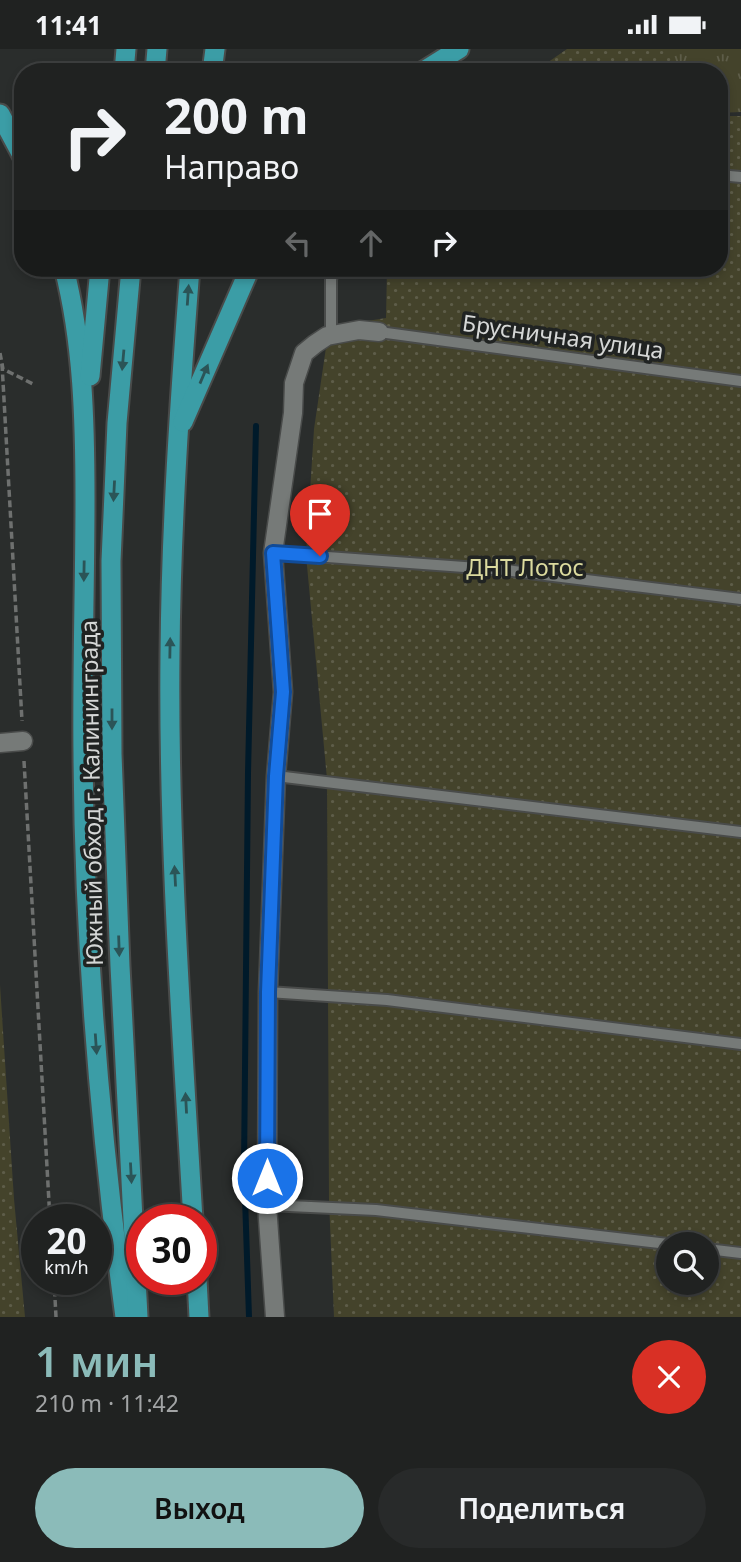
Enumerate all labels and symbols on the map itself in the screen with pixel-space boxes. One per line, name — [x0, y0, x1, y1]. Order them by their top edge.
one-way arrow — [183, 284, 194, 306]
street label: Брусничная улица — [460, 306, 666, 366]
one-way arrow — [117, 349, 128, 371]
one-way arrow — [199, 363, 210, 384]
one-way arrow — [109, 481, 120, 503]
pin — [290, 484, 350, 556]
park label: ДНТ Лотос — [466, 551, 584, 583]
one-way arrow — [79, 561, 90, 583]
street label: Южный обход г. Калининграда — [72, 620, 110, 966]
one-way arrow — [164, 637, 176, 659]
one-way arrow — [106, 708, 118, 730]
one-way arrow — [169, 864, 180, 886]
one-way arrow — [113, 935, 124, 957]
one-way arrow — [91, 1033, 102, 1055]
one-way arrow — [180, 1091, 191, 1113]
position arrow — [230, 1141, 304, 1215]
one-way arrow — [125, 1163, 136, 1185]
speed limit sign: 30 — [126, 1204, 217, 1295]

